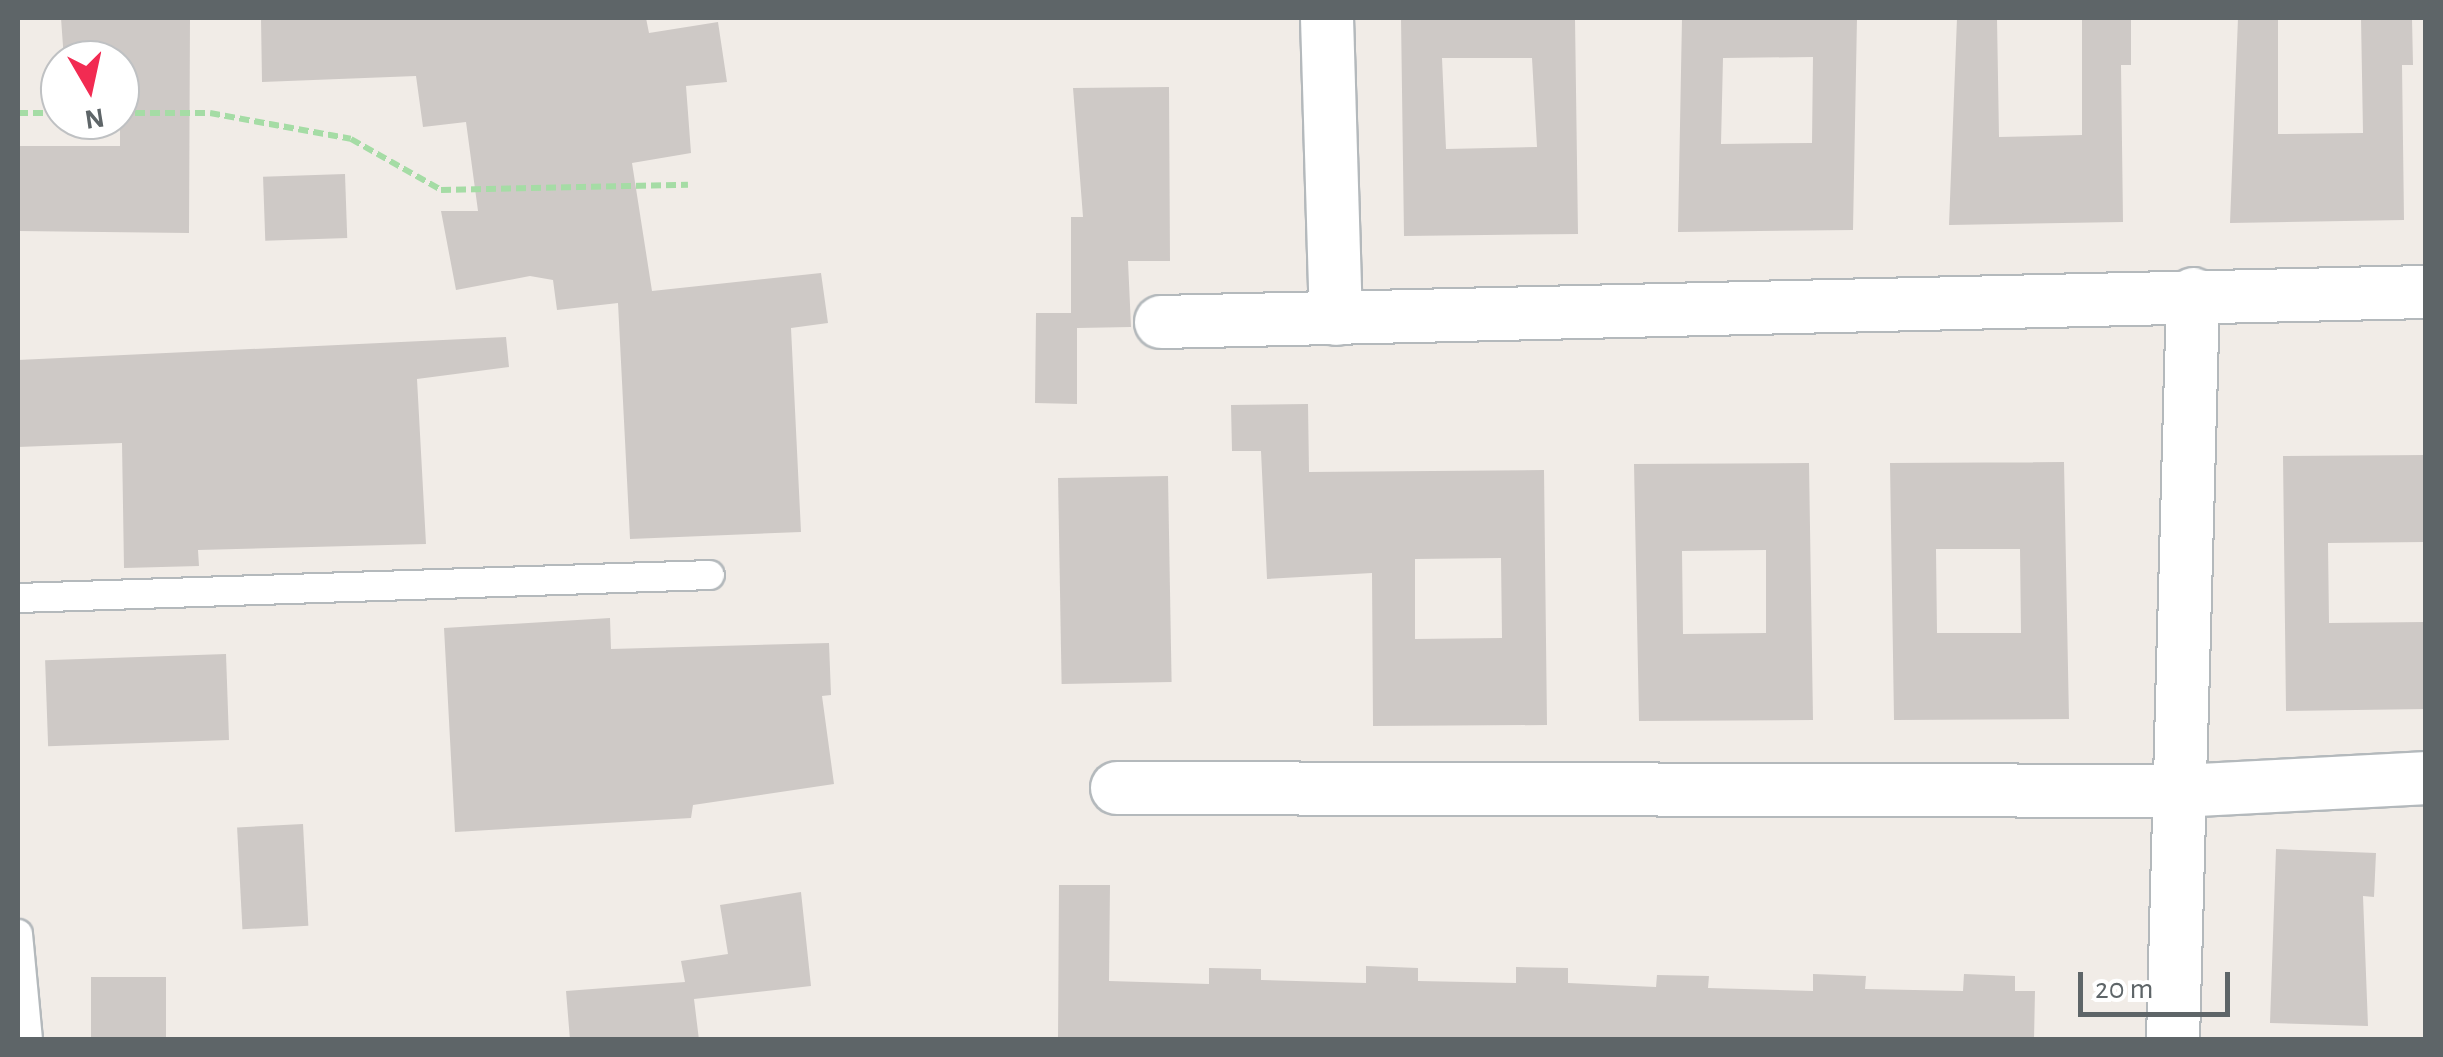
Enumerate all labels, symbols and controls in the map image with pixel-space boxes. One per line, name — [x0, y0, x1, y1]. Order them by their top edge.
north arrow — [40, 40, 140, 140]
text: N — [83, 102, 106, 133]
scale bar — [2083, 952, 2236, 1014]
text: 20 m — [2095, 974, 2153, 1004]

